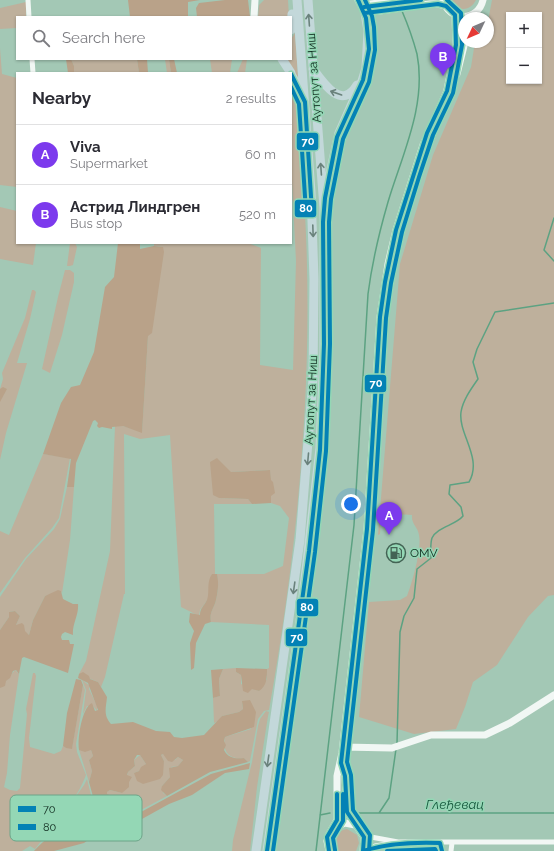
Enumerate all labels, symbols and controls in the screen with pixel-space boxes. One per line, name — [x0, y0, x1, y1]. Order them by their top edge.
north arrow — [458, 12, 494, 48]
map controls — [506, 12, 542, 84]
button: + — [506, 12, 542, 48]
one-way arrow — [306, 14, 313, 27]
search box — [16, 16, 292, 60]
icon: search — [30, 27, 52, 49]
text: Search here — [62, 29, 145, 47]
street label: Аутопут за Ниш — [304, 33, 324, 123]
pin: B — [430, 43, 456, 76]
button: − — [506, 48, 542, 84]
text: Nearby — [32, 88, 91, 108]
one-way arrow — [331, 88, 343, 96]
text: 2 results — [226, 91, 276, 106]
line badge: 70 — [296, 132, 319, 151]
text: 70 — [302, 135, 315, 148]
text: Viva — [70, 138, 101, 156]
text: A — [41, 147, 49, 162]
text: 60 m — [245, 147, 276, 162]
text: Supermarket — [70, 156, 148, 171]
one-way arrow — [317, 163, 324, 176]
text: Астрид Линдгрен — [70, 198, 200, 216]
line badge: 80 — [294, 199, 317, 218]
text: 80 — [299, 202, 313, 215]
text: B — [41, 207, 49, 222]
text: 520 m — [239, 207, 276, 222]
text: Bus stop — [70, 216, 122, 231]
one-way arrow — [309, 224, 317, 237]
street label: Аутопут за Ниш — [302, 355, 320, 445]
line badge: 70 — [364, 374, 387, 393]
text: 70 — [370, 377, 383, 390]
one-way arrow — [304, 452, 312, 465]
your location — [341, 494, 361, 514]
pin: A — [376, 502, 402, 535]
fuel station icon: OMV — [385, 542, 407, 564]
place label: OMV — [410, 546, 438, 560]
one-way arrow — [290, 581, 298, 594]
line badge: 80 — [296, 598, 319, 617]
text: 80 — [300, 601, 314, 614]
line badge: 70 — [285, 628, 308, 647]
text: 70 — [291, 631, 304, 644]
one-way arrow — [264, 754, 272, 767]
legend — [10, 795, 142, 841]
water label: Глеђевац — [426, 797, 484, 812]
text: 70 — [43, 803, 56, 816]
text: 80 — [43, 821, 57, 834]

